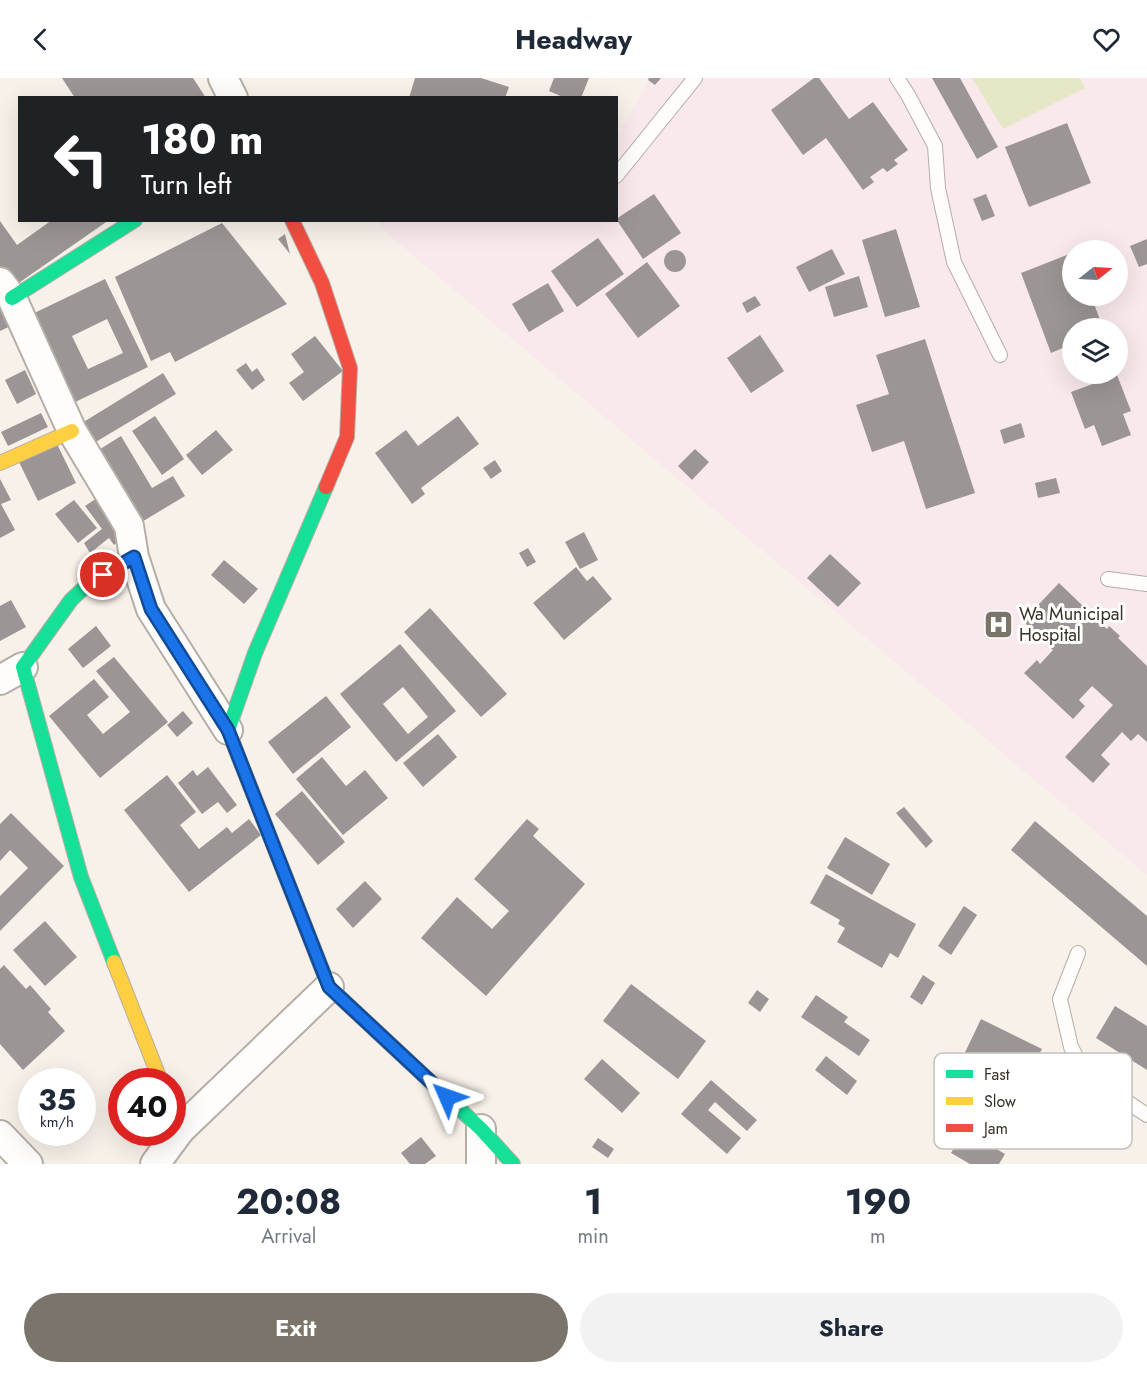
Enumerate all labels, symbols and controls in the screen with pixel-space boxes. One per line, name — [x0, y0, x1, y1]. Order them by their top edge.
text: Headway — [515, 20, 632, 59]
icon: back — [24, 23, 57, 56]
icon: heart — [1090, 23, 1123, 56]
text: 180 m — [141, 109, 264, 170]
icon: left — [42, 120, 120, 198]
text: Turn left — [141, 165, 231, 204]
north arrow — [1062, 240, 1128, 306]
map controls — [1062, 240, 1128, 384]
button: layers — [1062, 318, 1128, 384]
pin — [77, 549, 128, 600]
icon: arrive — [86, 558, 119, 591]
place label: Wa Municipal Hospital — [1019, 601, 1124, 648]
hospital icon: Wa Municipal Hospital — [982, 608, 1014, 640]
legend — [934, 1053, 1132, 1149]
text: Fast — [984, 1063, 1010, 1086]
position arrow — [415, 1065, 479, 1129]
speed limit sign: 40 — [108, 1068, 186, 1146]
text: 35 — [38, 1078, 76, 1121]
text: Slow — [984, 1090, 1016, 1113]
text: km/h — [40, 1111, 74, 1133]
text: Jam — [982, 1117, 1008, 1140]
text: 20:08 — [236, 1175, 341, 1227]
text: 1 — [584, 1175, 602, 1227]
text: 190 — [845, 1175, 911, 1227]
text: Arrival — [261, 1222, 316, 1251]
text: min — [577, 1222, 609, 1251]
text: m — [870, 1222, 886, 1251]
button: Exit — [24, 1293, 568, 1362]
button: Share — [580, 1293, 1123, 1362]

